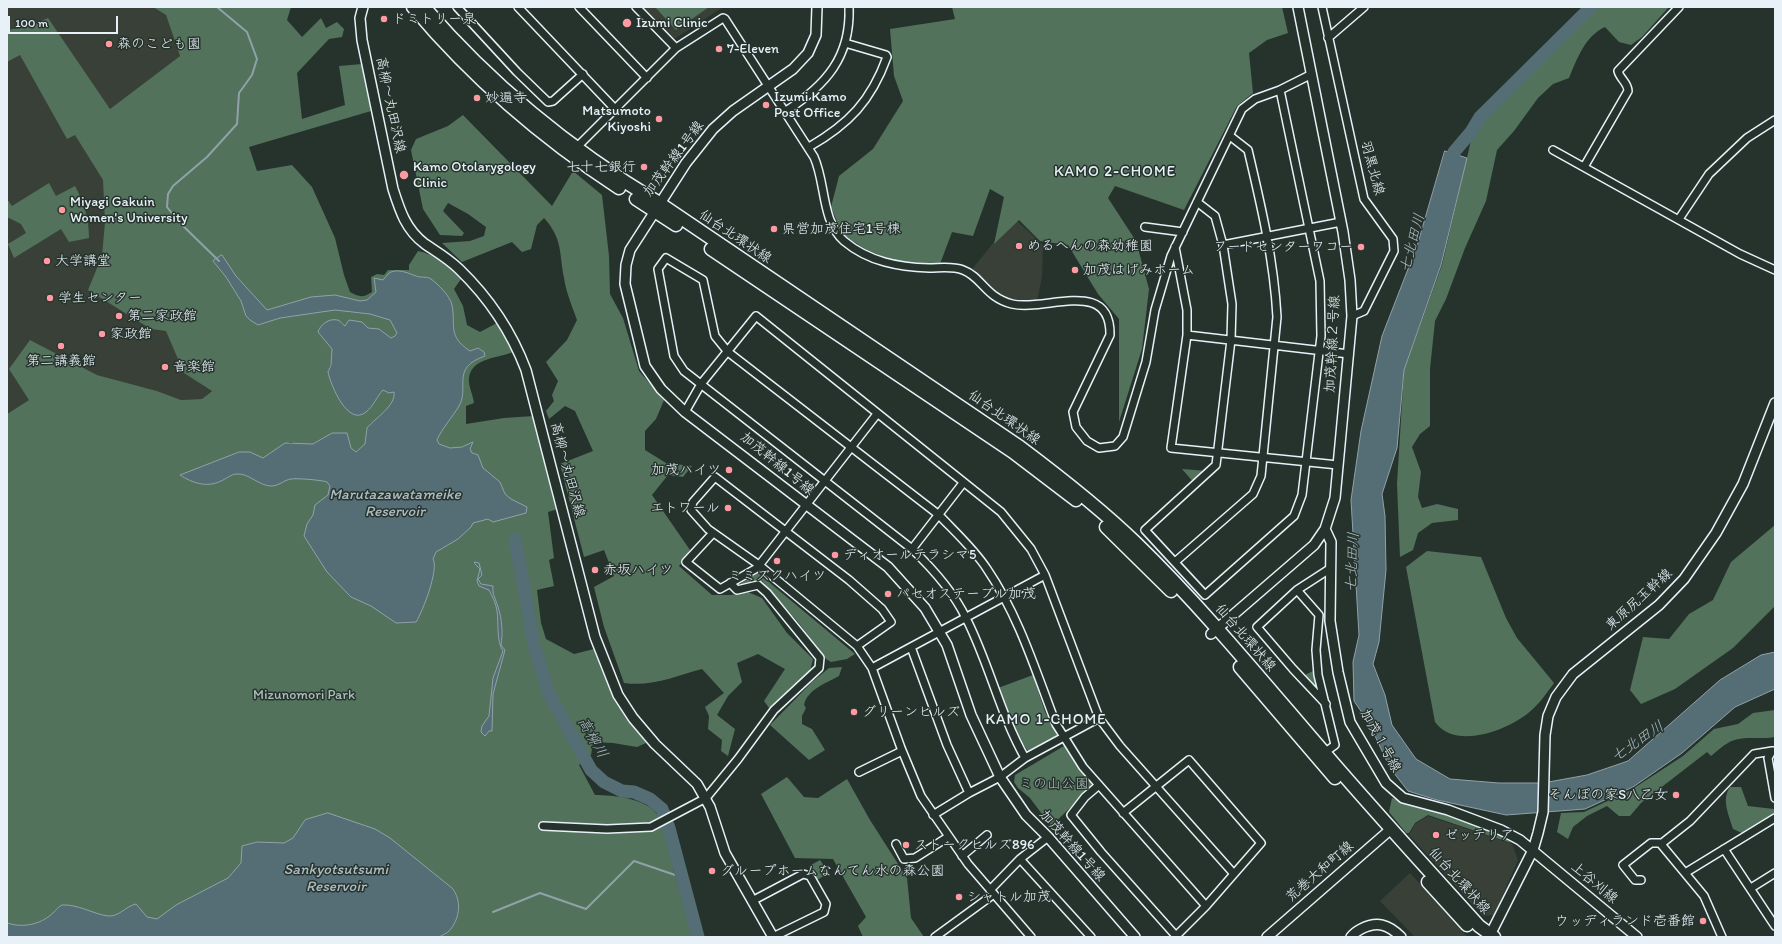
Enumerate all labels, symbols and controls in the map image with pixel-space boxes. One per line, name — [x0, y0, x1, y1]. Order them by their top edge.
scale bar — [10, 8, 120, 34]
place label: ドミトリー泉 — [392, 11, 476, 27]
marker: ドミトリー泉 — [379, 14, 389, 24]
place label: Izumi Clinic — [636, 15, 708, 31]
text: 100 m — [15, 16, 48, 30]
marker: Izumi Clinic — [621, 17, 633, 29]
place label: 森のこども園 — [117, 36, 201, 52]
marker: 森のこども園 — [104, 39, 114, 49]
place label: 7-Eleven — [727, 41, 779, 57]
marker: 7-Eleven — [714, 44, 724, 54]
street label: 高柳～丸田沢線 — [372, 55, 408, 155]
place label: Izumi Kamo Post Office — [774, 89, 847, 122]
place label: 妙遍寺 — [485, 90, 527, 106]
marker: 妙遍寺 — [472, 93, 482, 103]
marker: Izumi Kamo Post Office — [761, 100, 771, 110]
place label: Matsumoto Kiyoshi — [582, 103, 651, 136]
marker: Matsumoto Kiyoshi — [654, 114, 664, 124]
street label: 加茂幹線1号線 — [640, 118, 708, 200]
street label: 羽黒北線 — [1357, 139, 1387, 197]
place label: Kamo Otolarygology Clinic — [413, 159, 536, 192]
place label: 七十七銀行 — [566, 159, 636, 175]
marker: 七十七銀行 — [639, 162, 649, 172]
district label: KAMO 2-CHOME — [1054, 163, 1176, 181]
marker: Kamo Otolarygology Clinic — [398, 169, 410, 181]
place label: Miyagi Gakuin Women's University — [70, 194, 188, 226]
marker: Miyagi Gakuin Women's University — [57, 205, 67, 215]
street label: 仙台北環状線 — [695, 207, 775, 267]
water label: 七北田川 — [1397, 212, 1429, 274]
place label: 県営加茂住宅1号棟 — [782, 221, 900, 237]
marker: 県営加茂住宅1号棟 — [769, 224, 779, 234]
place label: めるへんの森幼稚園 — [1027, 238, 1153, 254]
place label: フードセンターワコー — [1213, 239, 1353, 255]
marker: めるへんの森幼稚園 — [1014, 241, 1024, 251]
marker: フードセンターワコー — [1356, 242, 1366, 252]
place label: 大学講堂 — [55, 253, 111, 269]
marker: 大学講堂 — [42, 256, 52, 266]
place label: 加茂はげみホーム — [1083, 262, 1195, 278]
marker: 加茂はげみホーム — [1070, 265, 1080, 275]
place label: 学生センター — [58, 290, 142, 306]
marker: 学生センター — [45, 293, 55, 303]
street label: 加茂幹線２号線 — [1322, 295, 1344, 393]
place label: 第二家政館 — [127, 308, 197, 324]
marker: 第二家政館 — [114, 311, 124, 321]
place label: 家政館 — [110, 326, 152, 342]
marker: 家政館 — [97, 329, 107, 339]
marker: 第二講義館 — [56, 341, 66, 351]
place label: 第二講義館 — [26, 353, 96, 369]
place label: 音楽館 — [173, 359, 215, 375]
marker: 音楽館 — [160, 362, 170, 372]
street label: 仙台北環状線 — [965, 387, 1043, 449]
street label: 高柳～丸田沢線 — [546, 420, 588, 520]
street label: 加茂幹線1号線 — [737, 429, 817, 499]
place label: 加茂ハイツ — [651, 462, 721, 478]
marker: 加茂ハイツ — [724, 465, 734, 475]
water label: Marutazawatameike Reservoir — [329, 486, 461, 521]
place label: エトワール — [650, 500, 720, 516]
marker: エトワール — [723, 503, 733, 513]
water label: 七北田川 — [1342, 532, 1364, 592]
place label: ディオールテラシマ5 — [843, 547, 976, 563]
marker: ディオールテラシマ5 — [830, 550, 840, 560]
marker: ミミズクハイツ — [772, 556, 782, 566]
place label: 赤坂ハイツ — [603, 562, 673, 578]
marker: 赤坂ハイツ — [590, 565, 600, 575]
street label: 東原尻玉幹線 — [1602, 566, 1676, 634]
place label: ミミズクハイツ — [728, 568, 826, 584]
place label: パセオステーブル加茂 — [896, 586, 1036, 602]
marker: パセオステーブル加茂 — [883, 589, 893, 599]
street label: 仙台北環状線 — [1211, 601, 1279, 675]
park label: Mizunomori Park — [253, 687, 355, 703]
place label: グリーンヒルズ — [862, 704, 960, 720]
street label: 加茂１号線 — [1356, 706, 1404, 776]
marker: グリーンヒルズ — [849, 707, 859, 717]
district label: KAMO 1-CHOME — [985, 711, 1107, 729]
water label: 高柳川 — [573, 714, 611, 762]
water label: 七北田川 — [1608, 718, 1668, 766]
park label: ミの山公園 — [1019, 776, 1089, 792]
place label: そんぽの家S八乙女 — [1548, 787, 1668, 803]
marker: そんぽの家S八乙女 — [1671, 790, 1681, 800]
street label: 加茂幹線1号線 — [1035, 807, 1109, 885]
place label: ゼッテリア — [1444, 827, 1514, 843]
marker: ゼッテリア — [1431, 830, 1441, 840]
place label: ストークヒルズ896 — [914, 837, 1034, 853]
street label: 荒巻大和町線 — [1283, 838, 1357, 906]
marker: ストークヒルズ896 — [901, 840, 911, 850]
street label: 仙台北環状線 — [1425, 844, 1493, 918]
street label: 上谷刈線 — [1567, 859, 1621, 907]
water label: Sankyotsutsumi Reservoir — [284, 861, 388, 896]
place label: グループホームなんてん水の森公園 — [720, 863, 945, 879]
marker: グループホームなんてん水の森公園 — [707, 866, 717, 876]
place label: シャトル加茂 — [967, 889, 1051, 905]
marker: シャトル加茂 — [954, 892, 964, 902]
place label: ウッディランド壱番館 — [1555, 913, 1695, 929]
marker: ウッディランド壱番館 — [1698, 916, 1708, 926]

